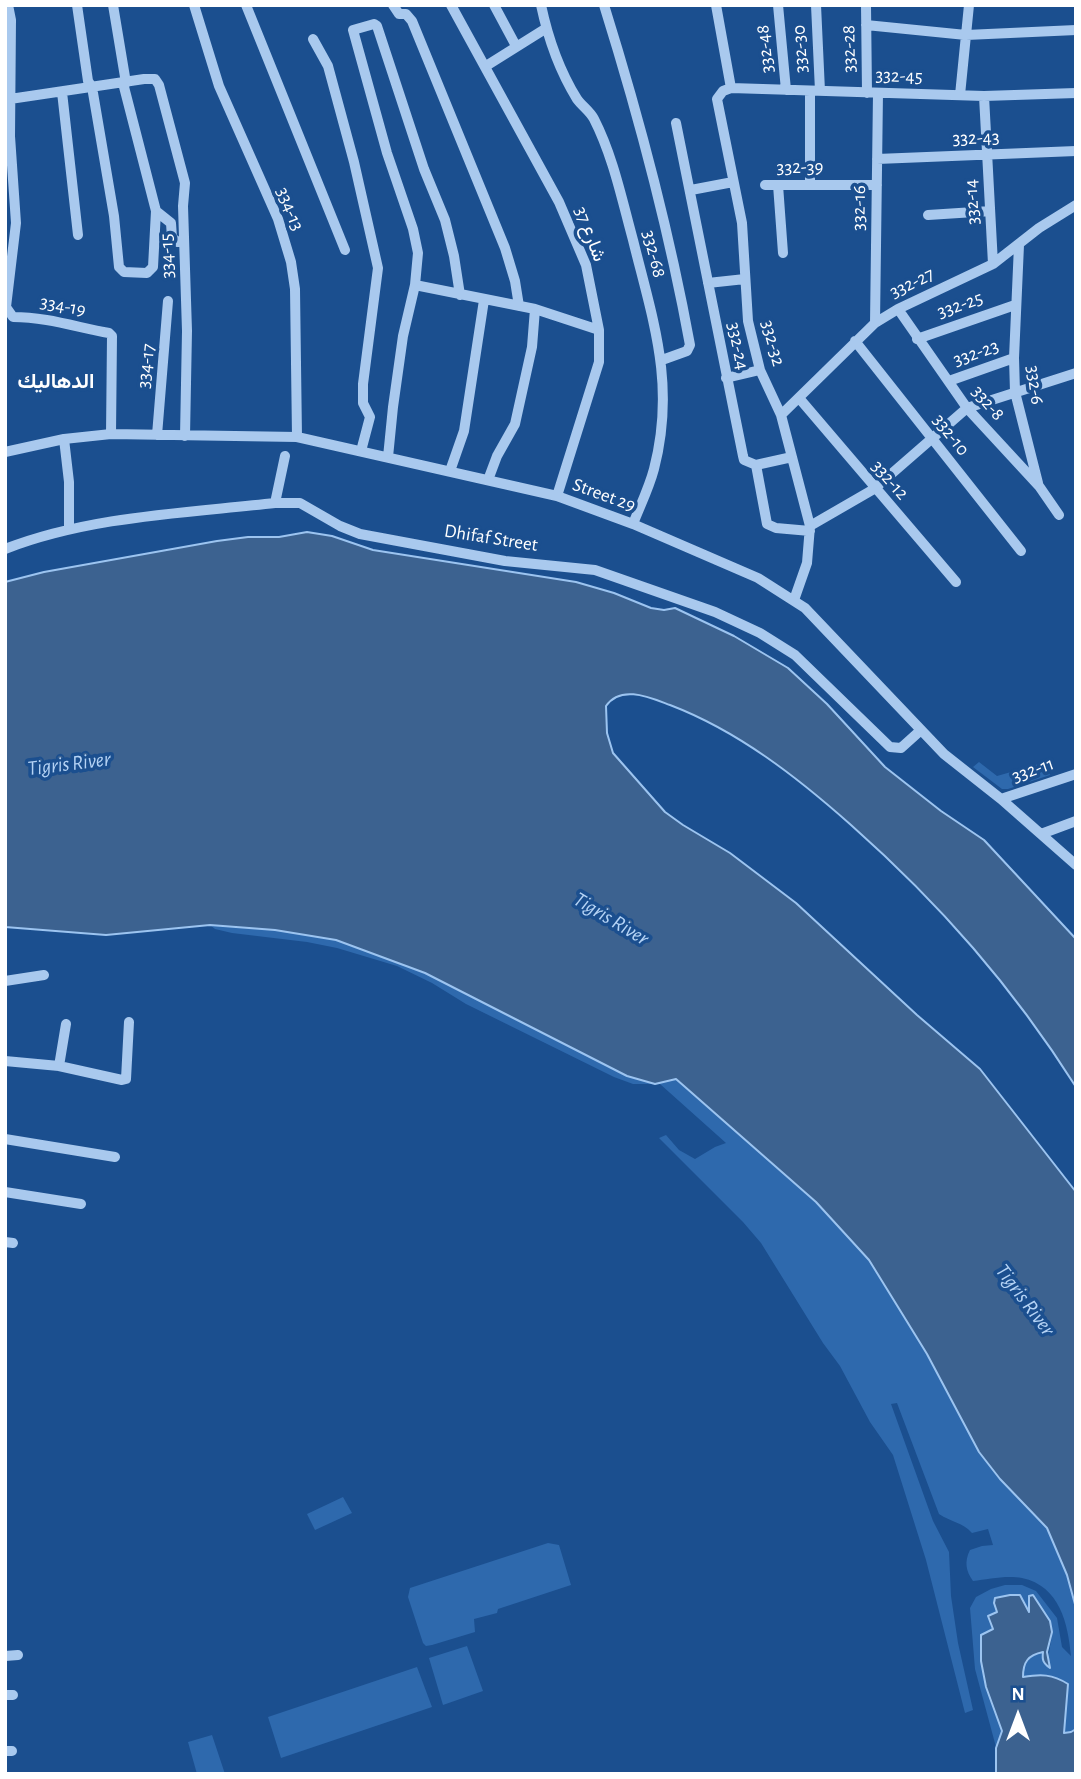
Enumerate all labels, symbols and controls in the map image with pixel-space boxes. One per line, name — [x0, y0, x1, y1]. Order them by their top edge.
street label: 332-48 — [751, 24, 779, 74]
street label: 332-30 — [787, 24, 813, 74]
street label: 332-28 — [837, 25, 861, 73]
street label: 332-45 — [875, 64, 923, 88]
street label: 332-43 — [952, 126, 1000, 150]
street label: 332-39 — [777, 156, 823, 178]
street label: 332-14 — [959, 179, 985, 225]
street label: 334-13 — [271, 184, 309, 234]
street label: 332-16 — [847, 185, 871, 231]
street label: شارع 37 — [569, 203, 611, 265]
street label: 332-68 — [637, 228, 671, 280]
street label: 334-15 — [155, 233, 179, 279]
street label: 332-27 — [886, 263, 938, 303]
street label: 332-25 — [934, 287, 986, 323]
street label: 334-19 — [38, 290, 88, 322]
street label: 332-32 — [756, 318, 790, 368]
street label: 332-24 — [722, 320, 754, 372]
street label: 332-23 — [950, 335, 1002, 371]
street label: 334-17 — [132, 342, 160, 390]
street label: 332-6 — [1021, 364, 1049, 406]
district label: الدهاليك — [18, 369, 94, 395]
street label: 332-8 — [967, 381, 1009, 425]
street label: 332-10 — [928, 410, 974, 460]
street label: 332-12 — [867, 455, 913, 505]
street label: Street 29 — [569, 473, 639, 517]
street label: Dhifaf Street — [443, 519, 539, 557]
water label: Tigris River — [26, 746, 112, 782]
street label: 332-11 — [1009, 752, 1057, 788]
water label: Tigris River — [569, 887, 653, 951]
water label: Tigris River — [990, 1259, 1060, 1341]
north arrow — [983, 1681, 1053, 1751]
text: N — [1011, 1685, 1025, 1704]

